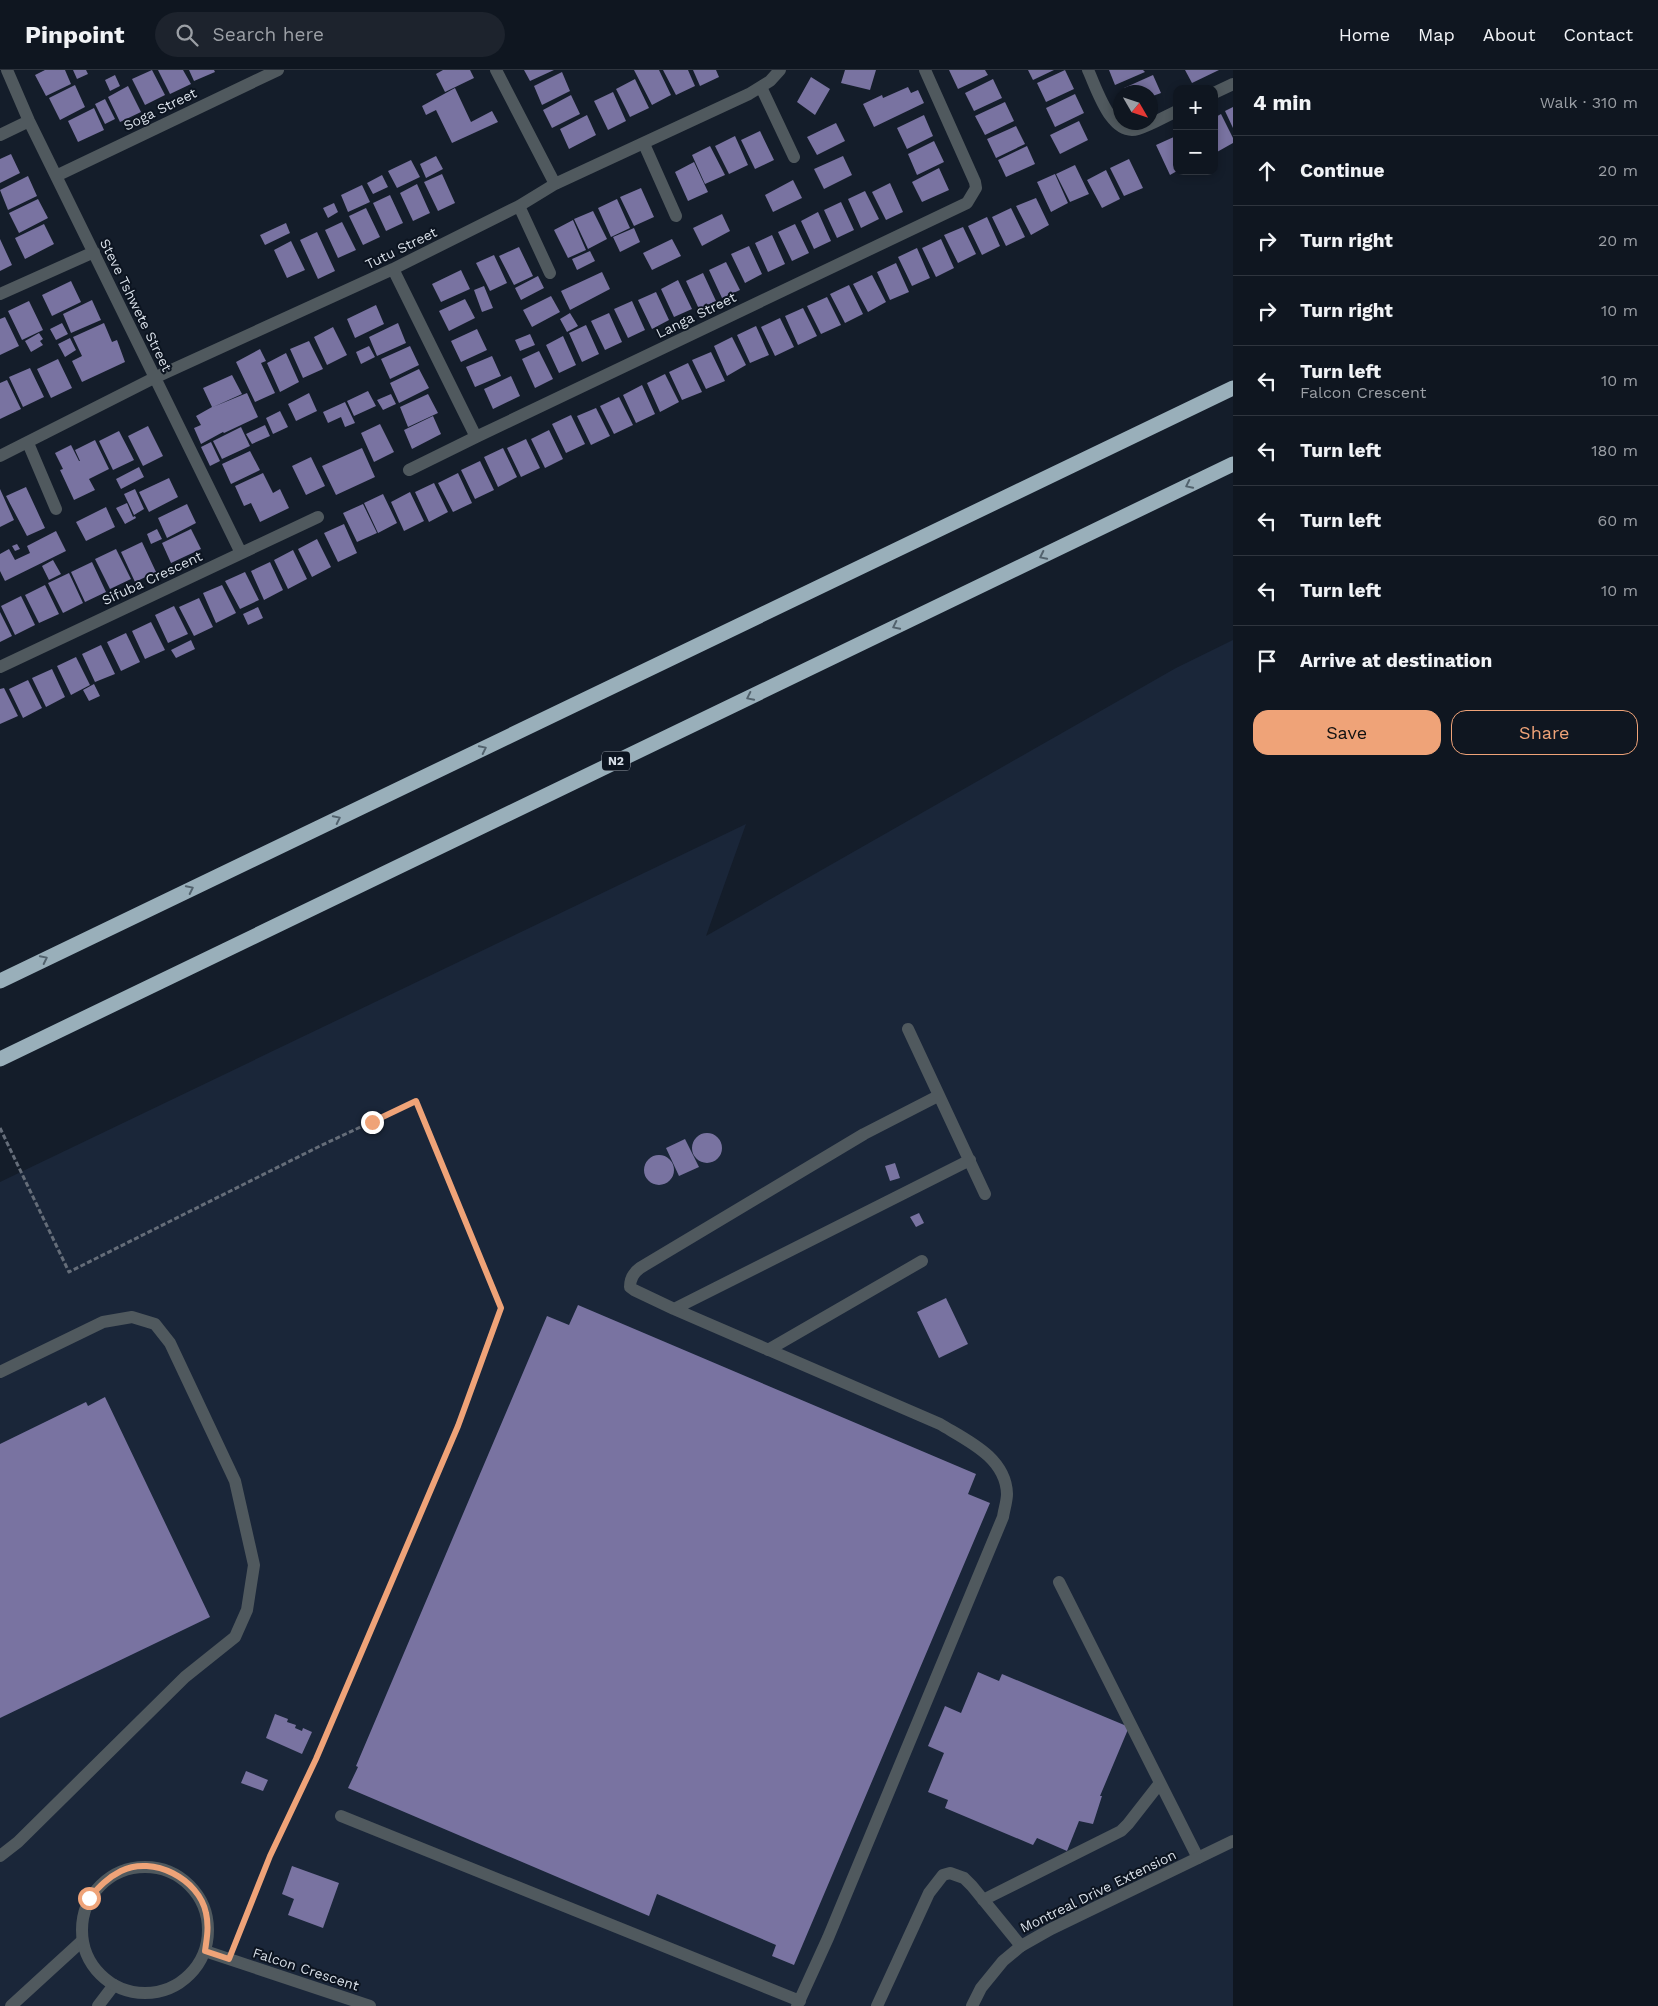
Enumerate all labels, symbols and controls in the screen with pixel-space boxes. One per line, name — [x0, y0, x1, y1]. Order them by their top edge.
search box — [155, 12, 505, 57]
text: Pinpoint — [25, 21, 125, 49]
icon: search — [173, 21, 201, 49]
text: Search here — [213, 23, 324, 46]
text: Home — [1339, 24, 1390, 45]
text: Map — [1418, 24, 1455, 45]
text: About — [1483, 24, 1535, 45]
text: Contact — [1563, 24, 1633, 45]
street label: Soga Street — [121, 84, 199, 134]
north arrow — [1113, 85, 1158, 130]
map controls — [1173, 85, 1218, 175]
button: + — [1173, 85, 1218, 130]
text: 4 min — [1253, 90, 1311, 115]
text: Walk · 310 m — [1540, 93, 1638, 112]
button: − — [1173, 130, 1218, 175]
icon: ahead — [1253, 157, 1281, 185]
text: Continue — [1300, 159, 1384, 182]
text: 20 m — [1598, 161, 1638, 180]
street label: Tutu Street — [363, 224, 439, 272]
icon: right — [1253, 227, 1281, 255]
text: Turn right — [1300, 229, 1393, 252]
text: 20 m — [1598, 231, 1638, 250]
street label: Steve Tshwete Street — [97, 236, 175, 374]
street label: Langa Street — [653, 289, 739, 341]
icon: right — [1253, 297, 1281, 325]
text: Turn right — [1300, 299, 1393, 322]
text: 10 m — [1601, 301, 1638, 320]
text: Turn left — [1300, 360, 1381, 383]
icon: left — [1253, 367, 1281, 395]
text: 10 m — [1601, 371, 1638, 390]
text: Falcon Crescent — [1300, 383, 1426, 402]
icon: left — [1253, 437, 1281, 465]
text: Turn left — [1300, 439, 1381, 462]
text: 180 m — [1591, 441, 1638, 460]
one-way arrow — [1185, 479, 1194, 489]
icon: left — [1253, 507, 1281, 535]
text: Turn left — [1300, 509, 1381, 532]
text: 60 m — [1598, 511, 1638, 530]
street label: Sifuba Crescent — [99, 548, 205, 608]
one-way arrow — [1039, 549, 1048, 560]
icon: left — [1253, 577, 1281, 605]
text: Turn left — [1300, 579, 1381, 602]
text: 10 m — [1601, 581, 1638, 600]
one-way arrow — [893, 620, 902, 630]
icon: arrive — [1253, 647, 1281, 675]
text: Arrive at destination — [1300, 649, 1492, 672]
one-way arrow — [746, 691, 755, 701]
button: Save — [1253, 710, 1441, 755]
button: Share — [1451, 710, 1638, 755]
one-way arrow — [478, 745, 487, 755]
road number: N2 — [602, 751, 630, 770]
one-way arrow — [332, 815, 341, 825]
one-way arrow — [185, 885, 194, 895]
one-way arrow — [39, 955, 48, 966]
route end — [361, 1111, 384, 1134]
street label: Montreal Drive Extension — [1017, 1846, 1179, 1936]
route start — [78, 1887, 101, 1910]
street label: Falcon Crescent — [251, 1944, 361, 1994]

